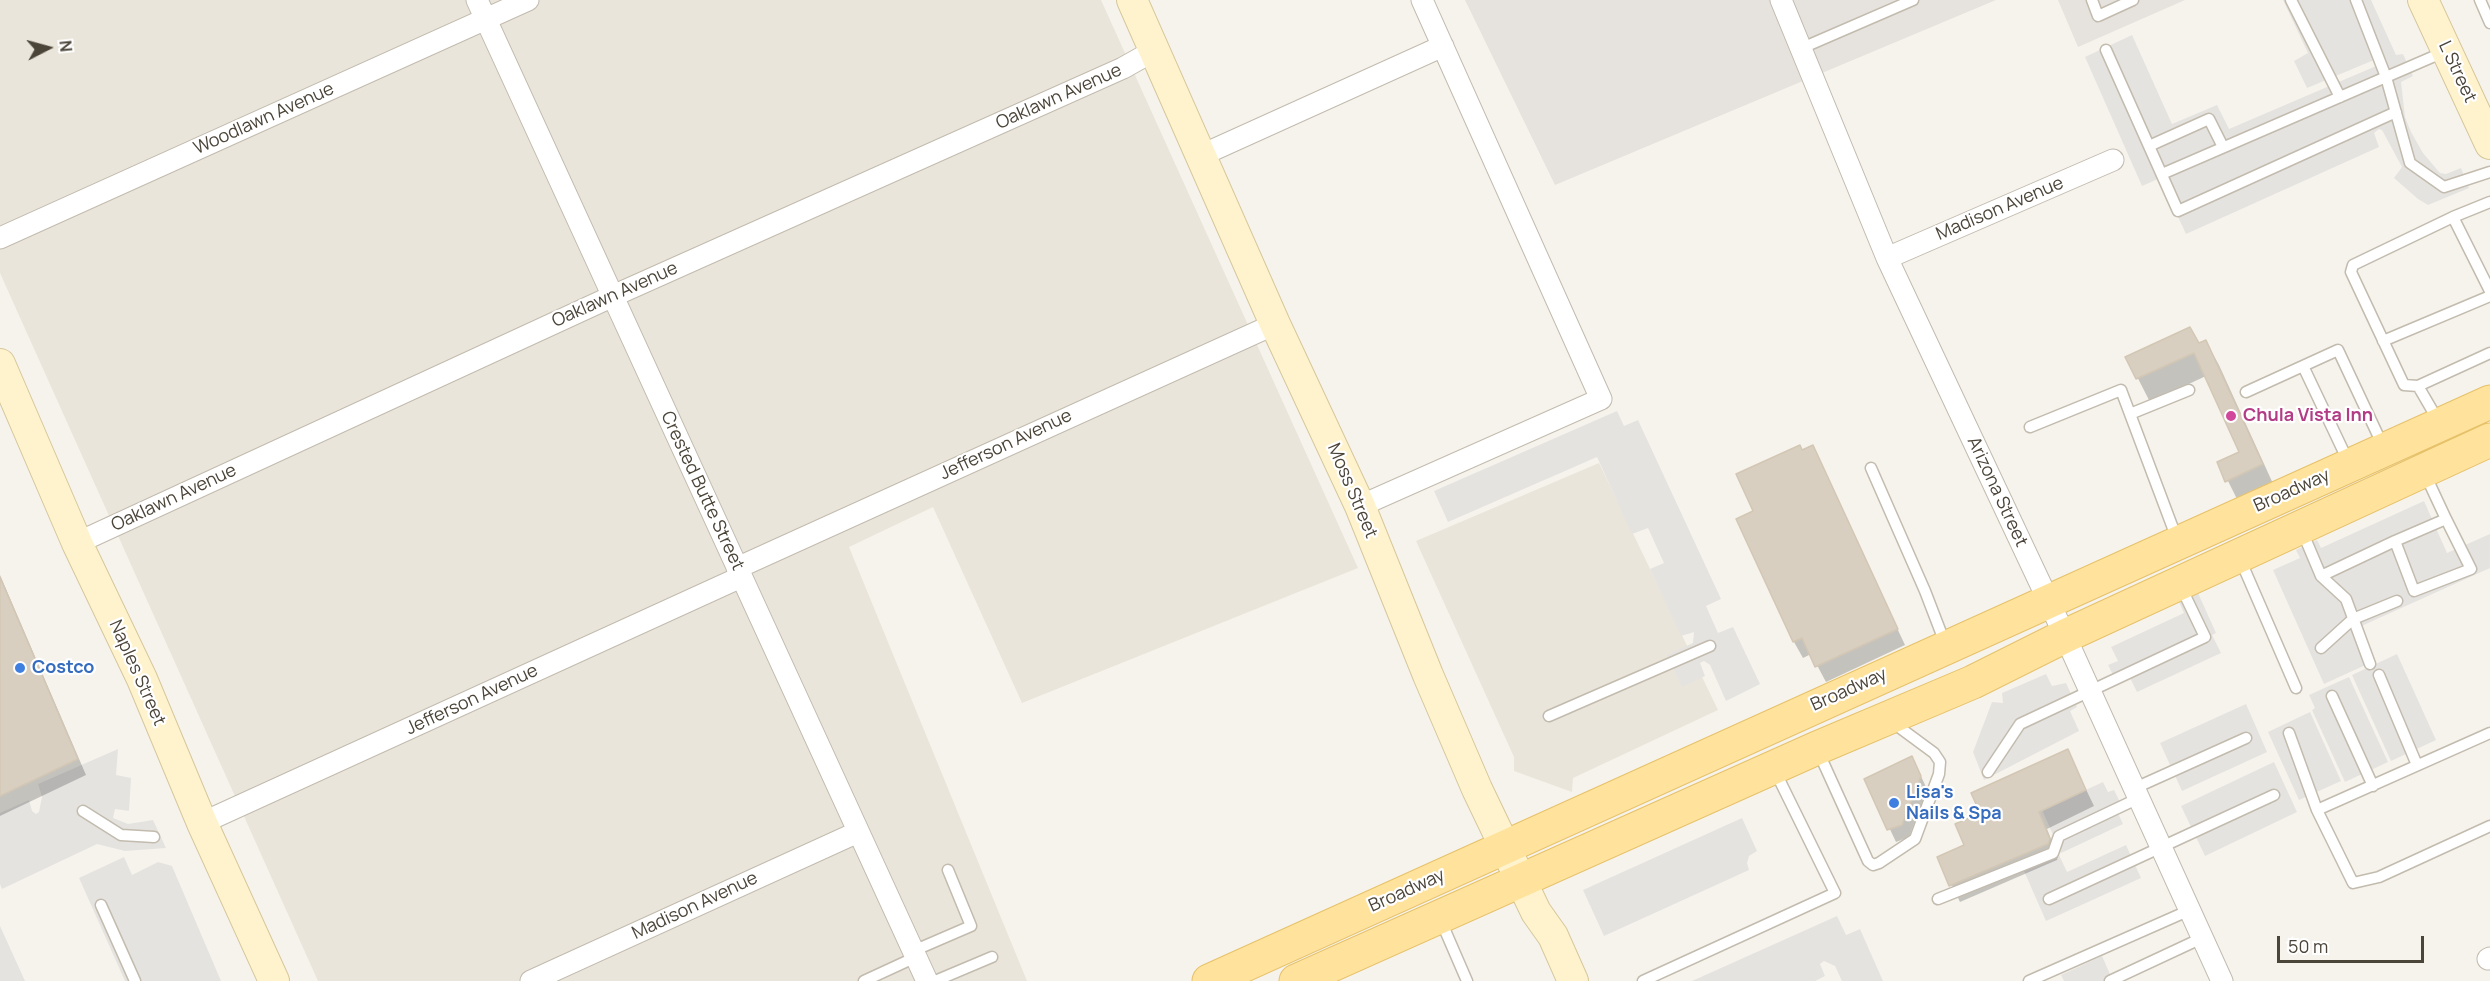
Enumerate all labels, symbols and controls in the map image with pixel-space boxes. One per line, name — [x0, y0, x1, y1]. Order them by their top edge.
north arrow — [18, 18, 78, 78]
street label: L Street — [2433, 38, 2481, 106]
text: N — [54, 39, 77, 53]
street label: Oaklawn Avenue — [993, 60, 1125, 134]
street label: Woodlawn Avenue — [191, 78, 337, 160]
street label: Madison Avenue — [1933, 172, 2067, 246]
street label: Oaklawn Avenue — [549, 258, 681, 332]
street label: Jefferson Avenue — [937, 405, 1075, 485]
place label: Chula Vista Inn — [2243, 405, 2373, 427]
street label: Crested Butte Street — [656, 408, 748, 574]
marker: Chula Vista Inn — [2224, 409, 2238, 423]
street label: Arizona Street — [1962, 434, 2032, 550]
street label: Moss Street — [1322, 440, 1382, 542]
street label: Oaklawn Avenue — [108, 460, 240, 536]
street label: Broadway — [2251, 465, 2333, 517]
street label: Naples Street — [104, 617, 170, 729]
place label: Costco — [32, 657, 94, 679]
street label: Jefferson Avenue — [403, 660, 541, 740]
marker: Costco — [13, 661, 27, 675]
street label: Broadway — [1808, 664, 1890, 716]
place label: Lisa's Nails & Spa — [1906, 782, 2002, 824]
marker: Lisa's Nails & Spa — [1887, 796, 1901, 810]
street label: Broadway — [1366, 865, 1448, 917]
street label: Madison Avenue — [629, 867, 761, 945]
scale bar — [2280, 924, 2427, 962]
text: 50 m — [2288, 934, 2328, 958]

